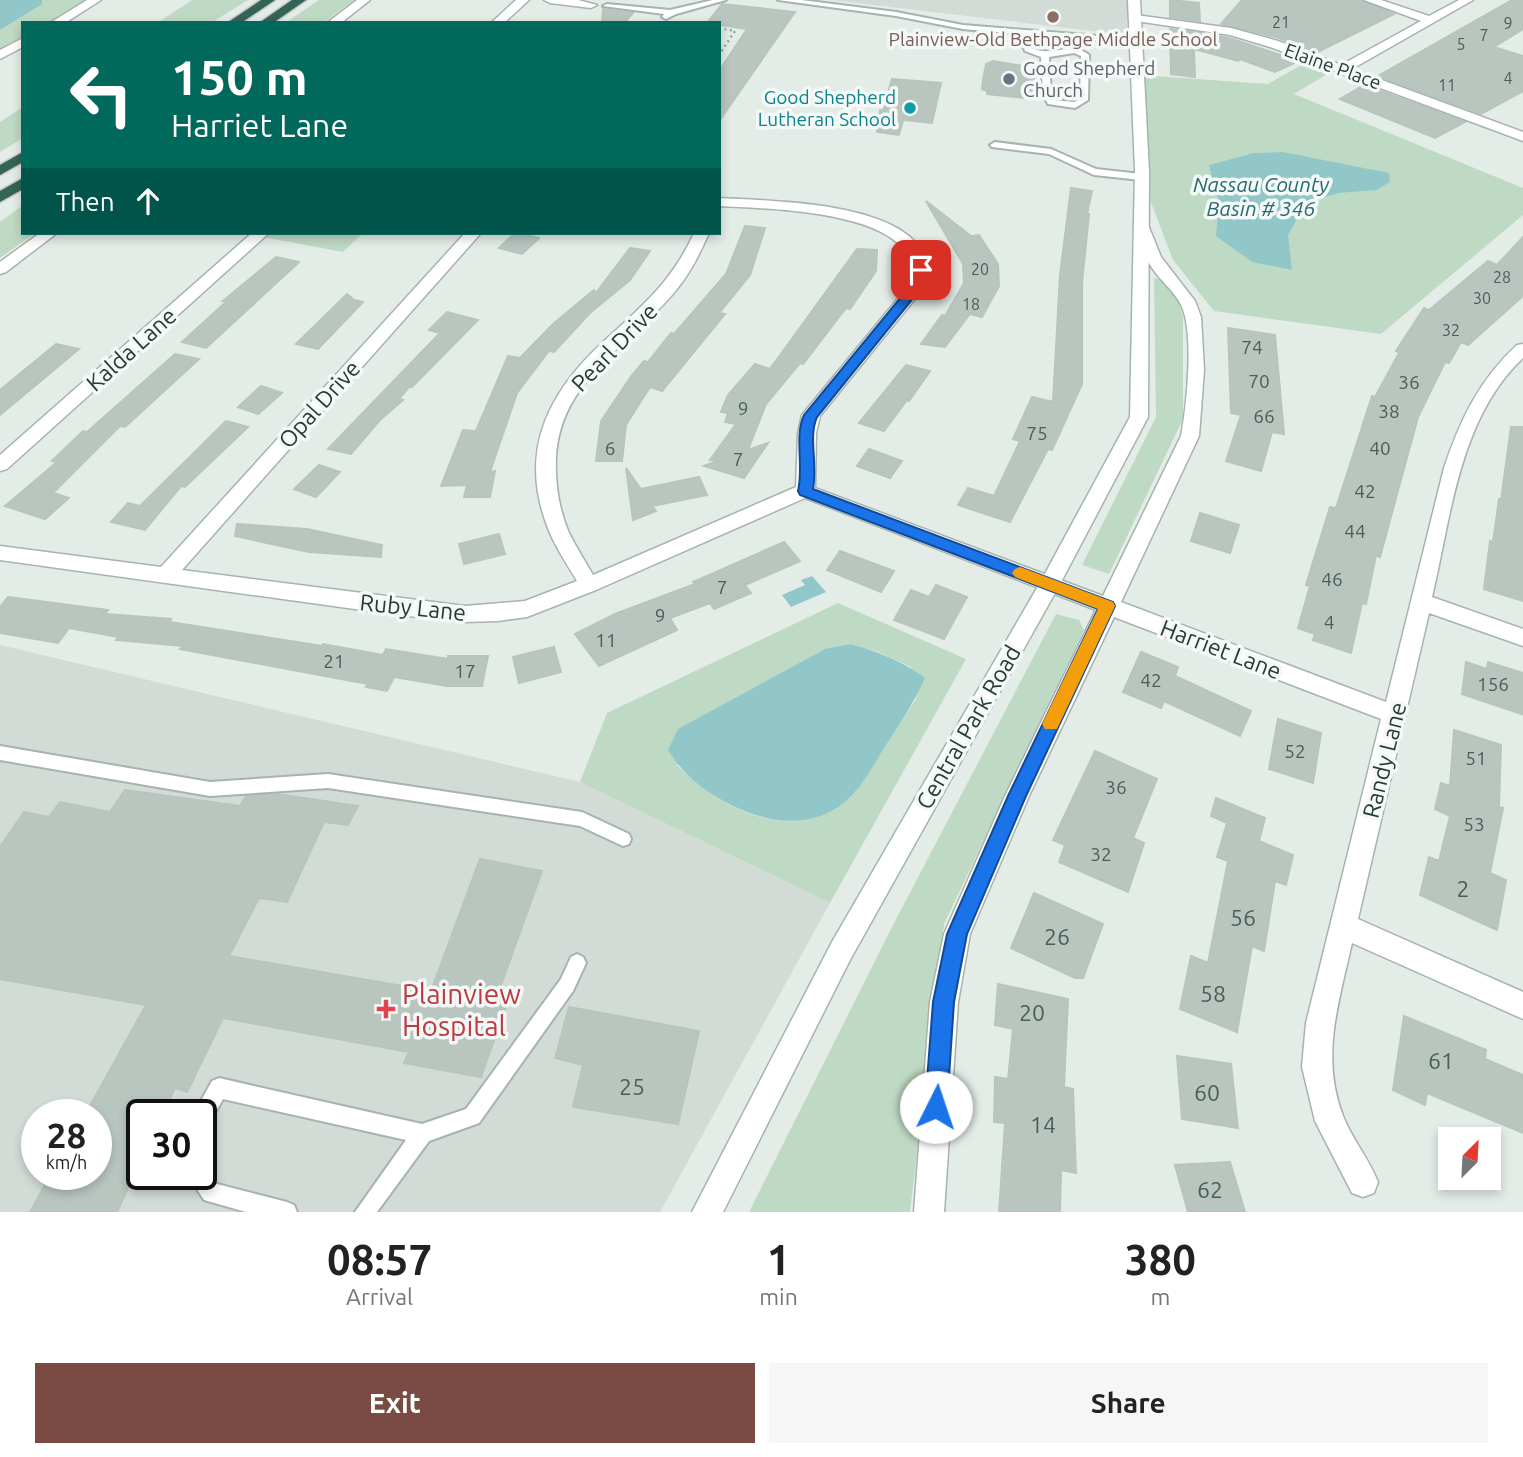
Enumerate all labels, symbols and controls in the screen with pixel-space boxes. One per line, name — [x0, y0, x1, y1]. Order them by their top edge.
marker: Plainview-Old Bethpage Middle School — [1045, 9, 1061, 25]
house number: 21 — [1272, 13, 1290, 31]
house number: 9 — [1503, 14, 1513, 32]
house number: 7 — [1479, 26, 1489, 44]
place label: Plainview-Old Bethpage Middle School — [889, 28, 1218, 50]
house number: 5 — [1456, 35, 1466, 53]
street label: Elaine Place — [1282, 38, 1384, 94]
icon: left — [56, 49, 147, 140]
text: 150 m — [171, 49, 308, 104]
place label: Good Shepherd Church — [1023, 57, 1155, 101]
house number: 4 — [1503, 69, 1513, 87]
marker: Good Shepherd Church — [1001, 71, 1017, 87]
house number: 11 — [1438, 76, 1456, 94]
place label: Good Shepherd Lutheran School — [758, 86, 896, 130]
marker: Good Shepherd Lutheran School — [902, 100, 918, 116]
text: Harriet Lane — [171, 107, 348, 143]
water label: Nassau County Basin # 346 — [1193, 172, 1330, 220]
icon: ahead — [129, 182, 167, 220]
text: Then — [56, 187, 115, 216]
pin — [891, 240, 951, 300]
icon: arrive — [902, 251, 940, 289]
house number: 20 — [971, 260, 989, 278]
house number: 28 — [1493, 268, 1511, 286]
house number: 30 — [1473, 289, 1491, 307]
house number: 18 — [962, 295, 980, 313]
street label: Pearl Drive — [566, 298, 662, 396]
street label: Kalda Lane — [81, 302, 181, 396]
house number: 32 — [1442, 321, 1460, 339]
house number: 74 — [1241, 336, 1263, 358]
street label: Opal Drive — [273, 355, 365, 453]
house number: 70 — [1248, 370, 1270, 392]
house number: 36 — [1398, 371, 1420, 393]
house number: 9 — [738, 397, 748, 419]
house number: 38 — [1378, 400, 1400, 422]
house number: 66 — [1253, 405, 1275, 427]
house number: 75 — [1026, 422, 1048, 444]
house number: 6 — [605, 437, 615, 459]
house number: 40 — [1369, 437, 1391, 459]
house number: 7 — [733, 448, 743, 470]
house number: 42 — [1354, 480, 1376, 502]
house number: 44 — [1344, 520, 1366, 542]
house number: 46 — [1321, 568, 1343, 590]
house number: 7 — [717, 576, 727, 598]
street label: Ruby Lane — [359, 589, 467, 625]
house number: 9 — [655, 604, 665, 626]
house number: 4 — [1324, 611, 1334, 633]
street label: Harriet Lane — [1157, 615, 1285, 683]
house number: 11 — [595, 629, 617, 651]
street label: Central Park Road — [911, 641, 1025, 813]
house number: 21 — [323, 650, 345, 672]
house number: 17 — [454, 660, 476, 682]
house number: 42 — [1140, 669, 1162, 691]
house number: 156 — [1477, 673, 1509, 695]
street label: Randy Lane — [1358, 700, 1410, 820]
house number: 52 — [1284, 740, 1306, 762]
house number: 51 — [1465, 747, 1487, 769]
house number: 36 — [1105, 776, 1127, 798]
house number: 53 — [1463, 813, 1485, 835]
house number: 32 — [1090, 843, 1112, 865]
house number: 2 — [1457, 876, 1469, 901]
house number: 56 — [1230, 905, 1256, 930]
house number: 26 — [1044, 924, 1070, 949]
place label: Plainview Hospital — [402, 978, 521, 1041]
house number: 58 — [1200, 981, 1226, 1006]
marker: Plainview Hospital — [376, 999, 396, 1019]
house number: 20 — [1019, 1000, 1045, 1025]
house number: 61 — [1428, 1048, 1454, 1073]
position arrow — [899, 1070, 973, 1144]
house number: 25 — [619, 1074, 645, 1099]
house number: 60 — [1194, 1080, 1220, 1105]
speed limit sign: 30 — [126, 1099, 217, 1190]
house number: 14 — [1030, 1112, 1056, 1137]
text: 28 — [47, 1115, 86, 1155]
north arrow — [1438, 1127, 1502, 1190]
map controls — [1438, 1127, 1501, 1190]
text: km/h — [46, 1152, 87, 1172]
house number: 62 — [1197, 1177, 1223, 1202]
text: 08:57 — [327, 1236, 432, 1283]
text: 1 — [767, 1236, 790, 1283]
text: 380 — [1125, 1236, 1196, 1283]
text: Arrival — [346, 1284, 413, 1309]
text: min — [759, 1284, 798, 1309]
text: m — [1150, 1284, 1170, 1309]
button: Exit — [35, 1363, 755, 1443]
button: Share — [769, 1363, 1488, 1443]

